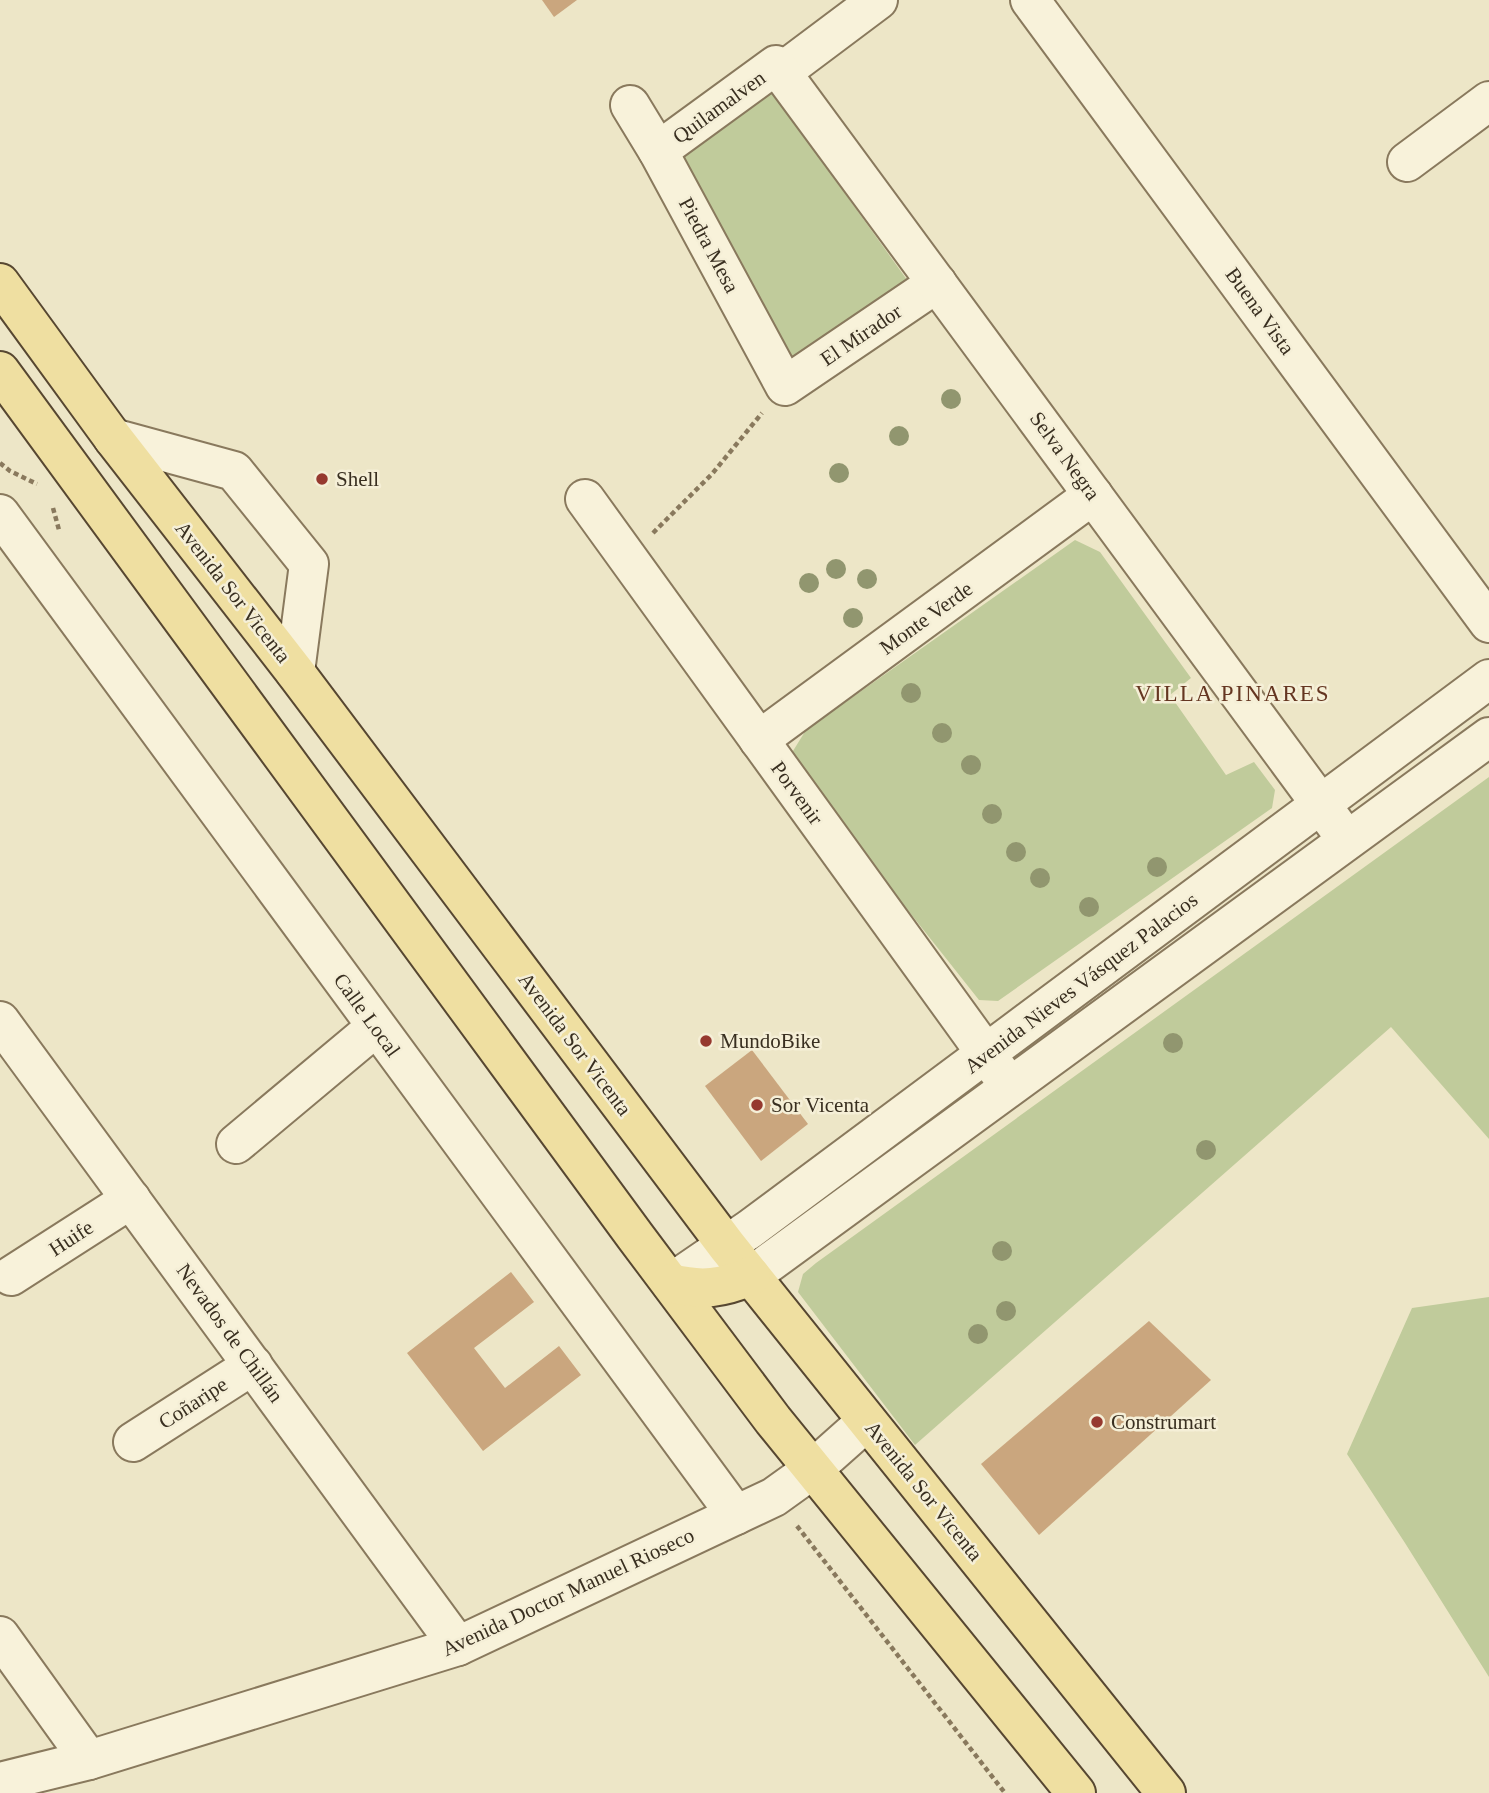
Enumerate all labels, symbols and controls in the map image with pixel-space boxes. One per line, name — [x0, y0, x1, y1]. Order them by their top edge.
street label: Quilamalven — [668, 65, 770, 149]
street label: Piedra Mesa — [674, 193, 744, 297]
street label: Buena Vista — [1220, 263, 1300, 360]
street label: El Mirador — [816, 299, 906, 371]
street label: Selva Negra — [1025, 407, 1105, 505]
place label: Shell — [336, 467, 379, 491]
marker: Shell — [314, 471, 330, 487]
street label: Avenida Sor Vicenta — [170, 516, 296, 668]
street label: Monte Verde — [875, 576, 977, 660]
district label: VILLA PINARES — [1135, 681, 1331, 706]
street label: Porvenir — [766, 757, 828, 829]
street label: Avenida Nieves Vásquez Palacios — [960, 887, 1202, 1079]
street label: Avenida Sor Vicenta — [513, 968, 637, 1121]
street label: Calle Local — [329, 969, 405, 1062]
place label: MundoBike — [720, 1029, 820, 1053]
marker: MundoBike — [698, 1033, 714, 1049]
place label: Sor Vicenta — [771, 1093, 870, 1117]
marker: Sor Vicenta — [749, 1097, 765, 1113]
street label: Huife — [44, 1215, 98, 1261]
street label: Nevados de Chillán — [172, 1259, 289, 1407]
street label: Coñaripe — [154, 1372, 232, 1434]
place label: Construmart — [1111, 1410, 1216, 1434]
marker: Construmart — [1089, 1414, 1105, 1430]
street label: Avenida Sor Vicenta — [860, 1416, 988, 1566]
street label: Avenida Doctor Manuel Rioseco — [438, 1523, 698, 1661]

